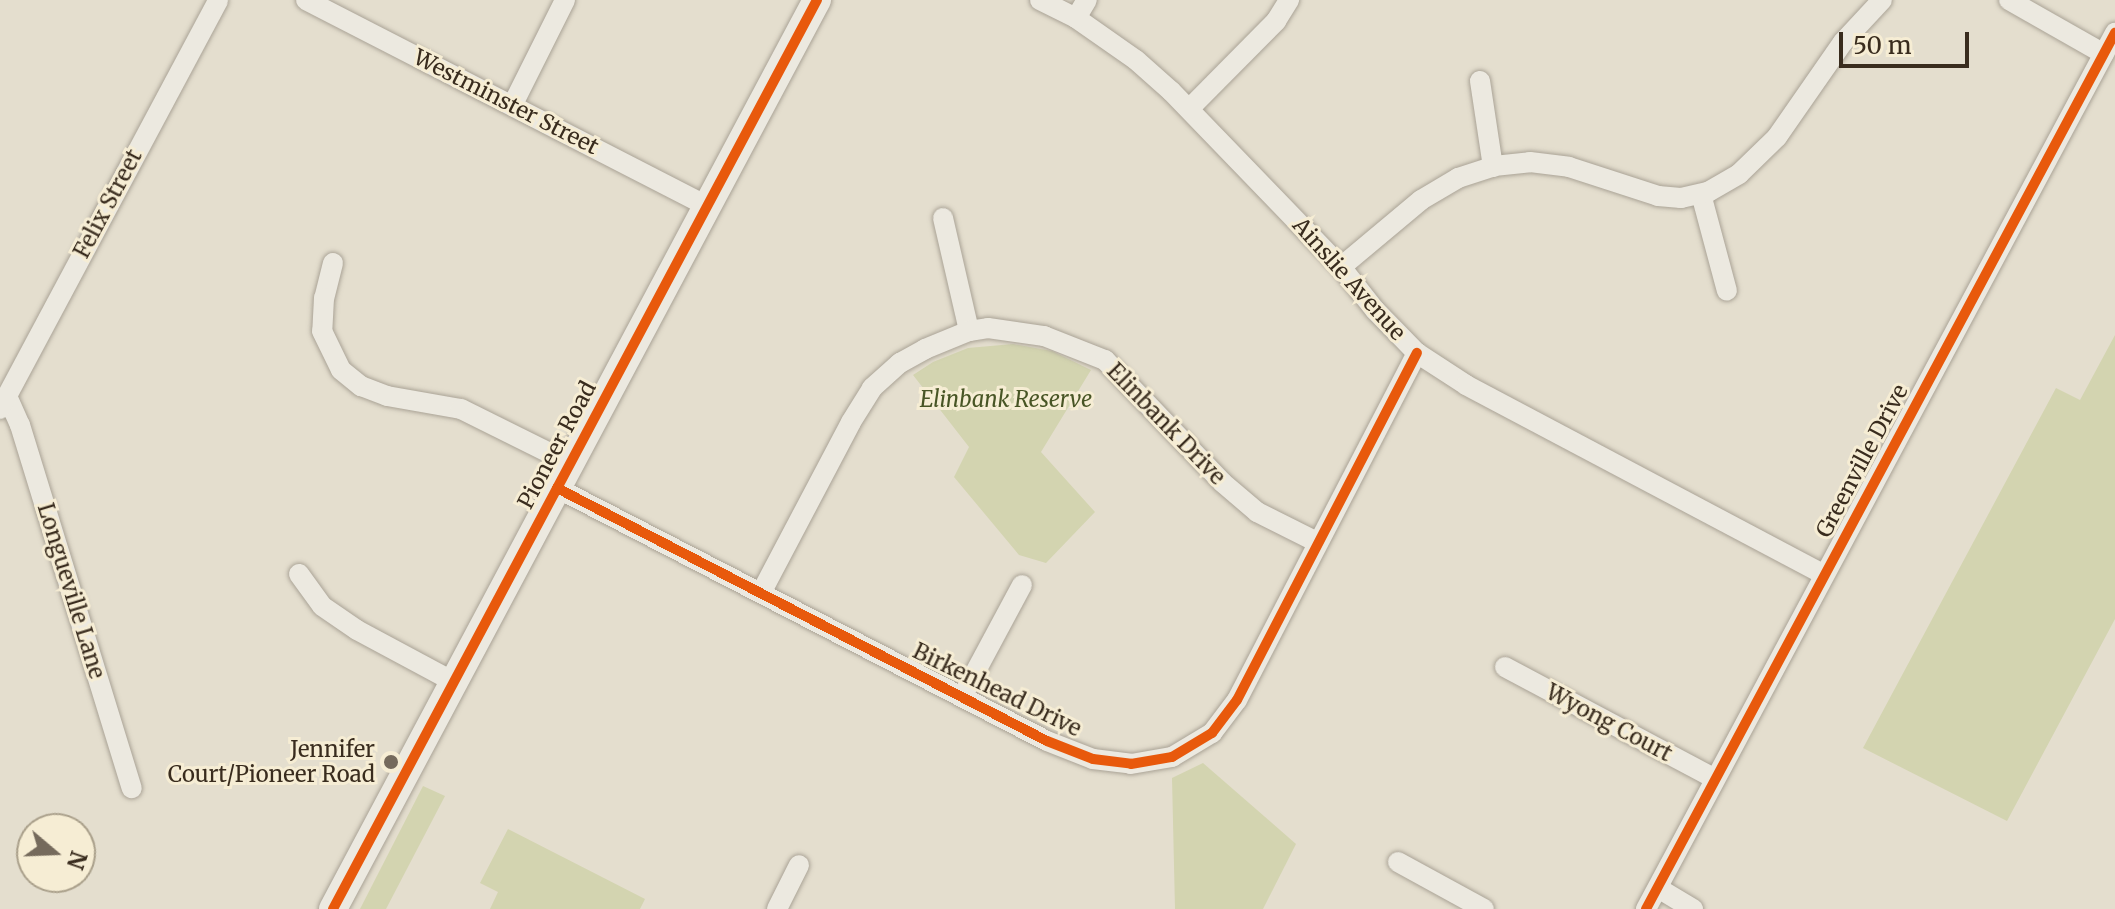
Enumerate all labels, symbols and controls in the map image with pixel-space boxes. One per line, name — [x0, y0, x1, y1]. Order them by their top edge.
scale bar — [1843, 16, 1973, 66]
text: 50 m — [1853, 30, 1912, 61]
street label: Westminster Street — [409, 44, 603, 160]
street label: Felix Street — [68, 145, 148, 263]
street label: Ainslie Avenue — [1287, 212, 1411, 346]
street label: Elinbank Drive — [1101, 358, 1231, 490]
street label: Pioneer Road — [512, 377, 602, 513]
street label: Greenville Drive — [1811, 380, 1913, 542]
park label: Elinbank Reserve — [920, 387, 1092, 413]
street label: Longueville Lane — [32, 500, 110, 682]
street label: Birkenhead Drive — [909, 638, 1085, 742]
street label: Wyong Court — [1541, 679, 1677, 767]
place label: Jennifer Court/Pioneer Road — [168, 736, 375, 788]
marker: Jennifer Court/Pioneer Road — [382, 753, 400, 771]
north arrow — [16, 813, 96, 893]
text: N — [61, 847, 93, 873]

